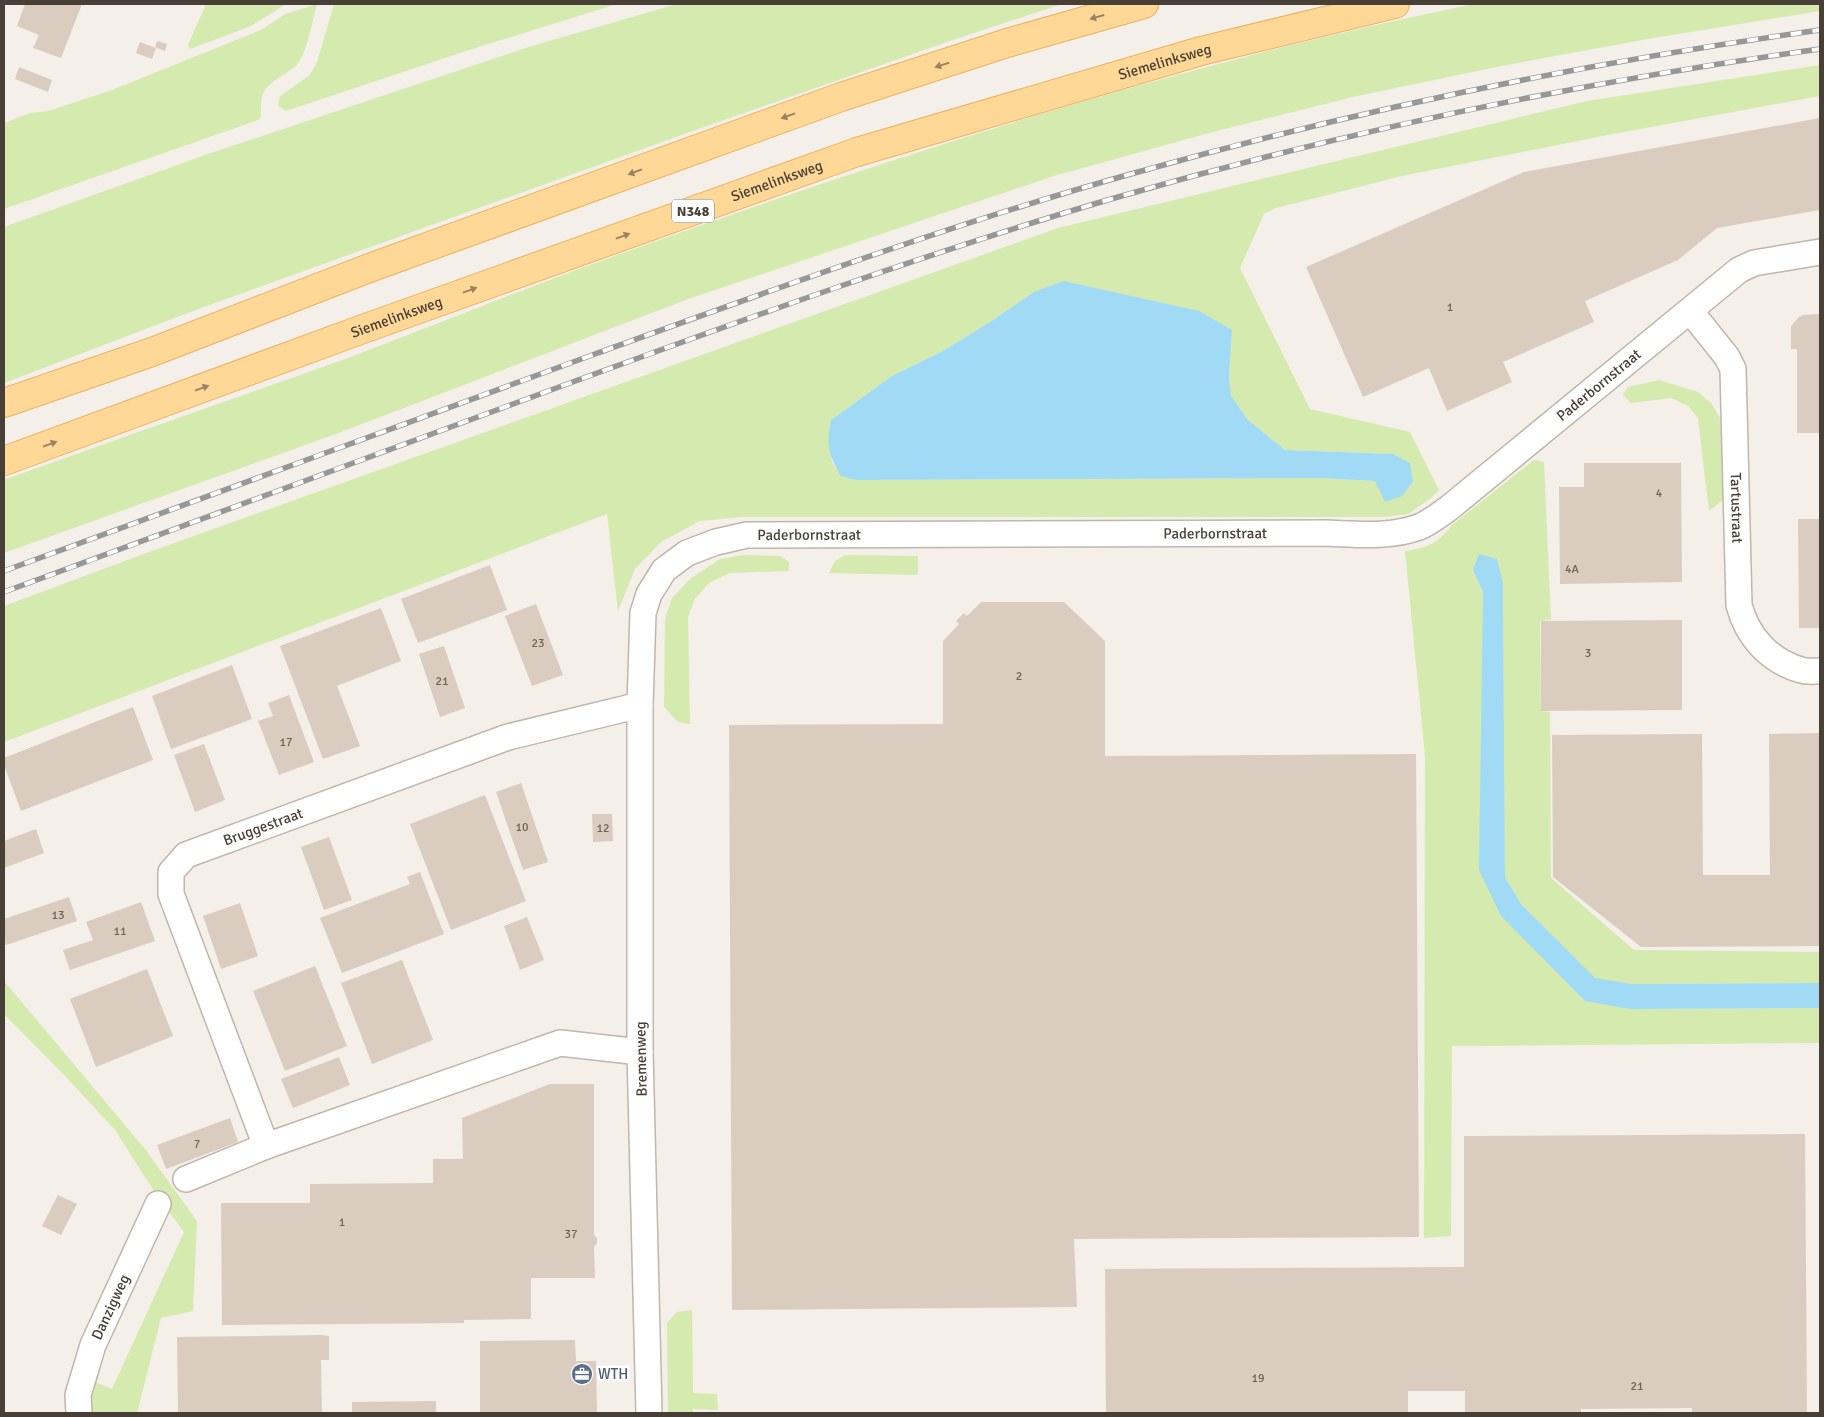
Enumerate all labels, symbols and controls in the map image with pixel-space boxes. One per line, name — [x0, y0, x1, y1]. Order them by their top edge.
one-way arrow — [1090, 14, 1105, 22]
street label: Siemelinksweg — [1116, 40, 1213, 84]
one-way arrow — [934, 61, 949, 69]
one-way arrow — [780, 112, 795, 120]
street label: Siemelinksweg — [728, 156, 825, 205]
one-way arrow — [627, 168, 642, 176]
road number: N348 — [672, 200, 714, 222]
one-way arrow — [616, 232, 631, 240]
one-way arrow — [463, 286, 478, 294]
street label: Siemelinksweg — [348, 292, 445, 342]
house number: 1 — [1447, 300, 1453, 315]
street label: Paderbornstraat — [1553, 345, 1645, 425]
one-way arrow — [195, 384, 210, 392]
one-way arrow — [42, 440, 57, 447]
street label: Tartustraat — [1727, 472, 1746, 544]
house number: 4 — [1656, 486, 1663, 501]
street label: Paderbornstraat — [1163, 524, 1267, 543]
street label: Paderbornstraat — [757, 526, 861, 544]
house number: 4A — [1565, 562, 1580, 577]
house number: 23 — [532, 636, 544, 651]
house number: 3 — [1585, 646, 1591, 661]
house number: 2 — [1016, 669, 1022, 684]
house number: 21 — [436, 674, 448, 689]
house number: 17 — [280, 735, 292, 750]
street label: Bruggestraat — [221, 804, 305, 850]
house number: 10 — [516, 820, 528, 835]
house number: 12 — [597, 821, 609, 836]
house number: 13 — [52, 908, 64, 923]
house number: 11 — [114, 924, 126, 939]
street label: Bremenweg — [631, 1021, 651, 1097]
house number: 7 — [194, 1137, 200, 1152]
house number: 1 — [339, 1215, 345, 1230]
house number: 37 — [565, 1227, 577, 1242]
street label: Danzigweg — [88, 1271, 133, 1343]
office icon: WTH — [570, 1362, 594, 1386]
place label: WTH — [598, 1365, 628, 1383]
house number: 19 — [1252, 1371, 1264, 1386]
house number: 21 — [1631, 1379, 1643, 1394]

